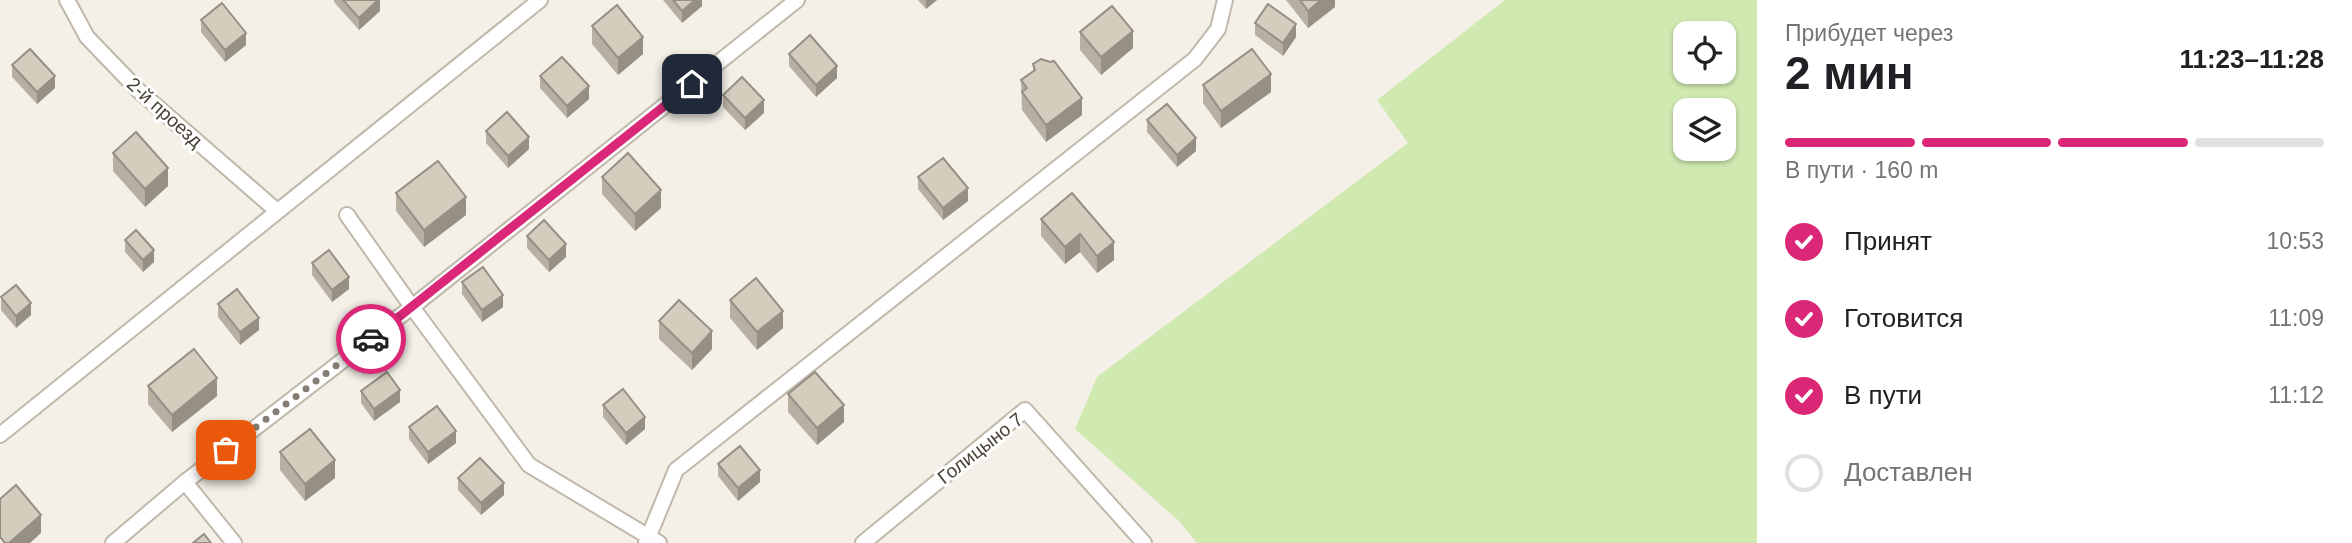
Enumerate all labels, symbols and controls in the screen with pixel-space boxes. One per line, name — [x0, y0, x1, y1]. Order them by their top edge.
text: Прибудет через — [1785, 20, 1953, 46]
map controls — [1673, 21, 1736, 161]
button: locate — [1673, 21, 1736, 84]
text: 11:23–11:28 — [2179, 44, 2324, 74]
text: 2 мин — [1785, 47, 1913, 99]
pin — [662, 54, 722, 114]
icon: home — [673, 65, 711, 103]
street label: 2-й проезд — [123, 73, 207, 152]
button: layers — [1673, 98, 1736, 161]
text: В пути · 160 m — [1785, 157, 1938, 183]
icon: check — [1785, 223, 1823, 261]
text: Принят — [1844, 226, 1932, 256]
text: 10:53 — [2266, 228, 2324, 254]
icon: check — [1785, 300, 1823, 338]
text: Готовится — [1844, 303, 1963, 333]
courier — [336, 304, 406, 374]
text: 11:09 — [2268, 305, 2324, 331]
icon: car — [352, 320, 390, 358]
icon: check — [1785, 377, 1823, 415]
text: В пути — [1844, 380, 1922, 410]
text: 11:12 — [2268, 382, 2324, 408]
street label: Голицыно 7 — [934, 409, 1027, 488]
pin — [196, 420, 256, 480]
icon: bag — [207, 431, 245, 469]
text: Доставлен — [1844, 457, 1973, 487]

